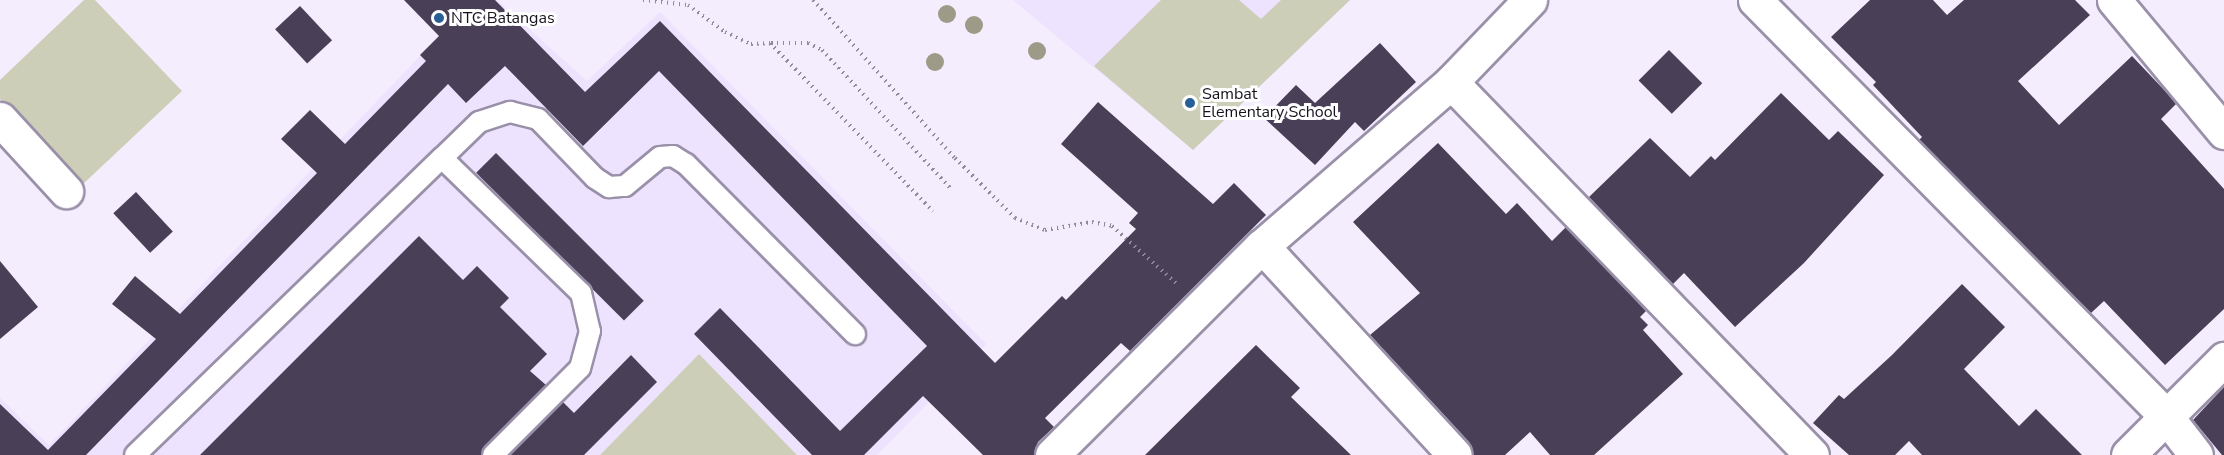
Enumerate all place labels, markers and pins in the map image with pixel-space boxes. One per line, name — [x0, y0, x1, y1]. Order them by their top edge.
place label: NTC Batangas — [451, 8, 555, 28]
marker: NTC Batangas — [432, 11, 446, 25]
place label: Sambat Elementary School — [1202, 84, 1337, 122]
marker: Sambat Elementary School — [1183, 96, 1197, 110]

